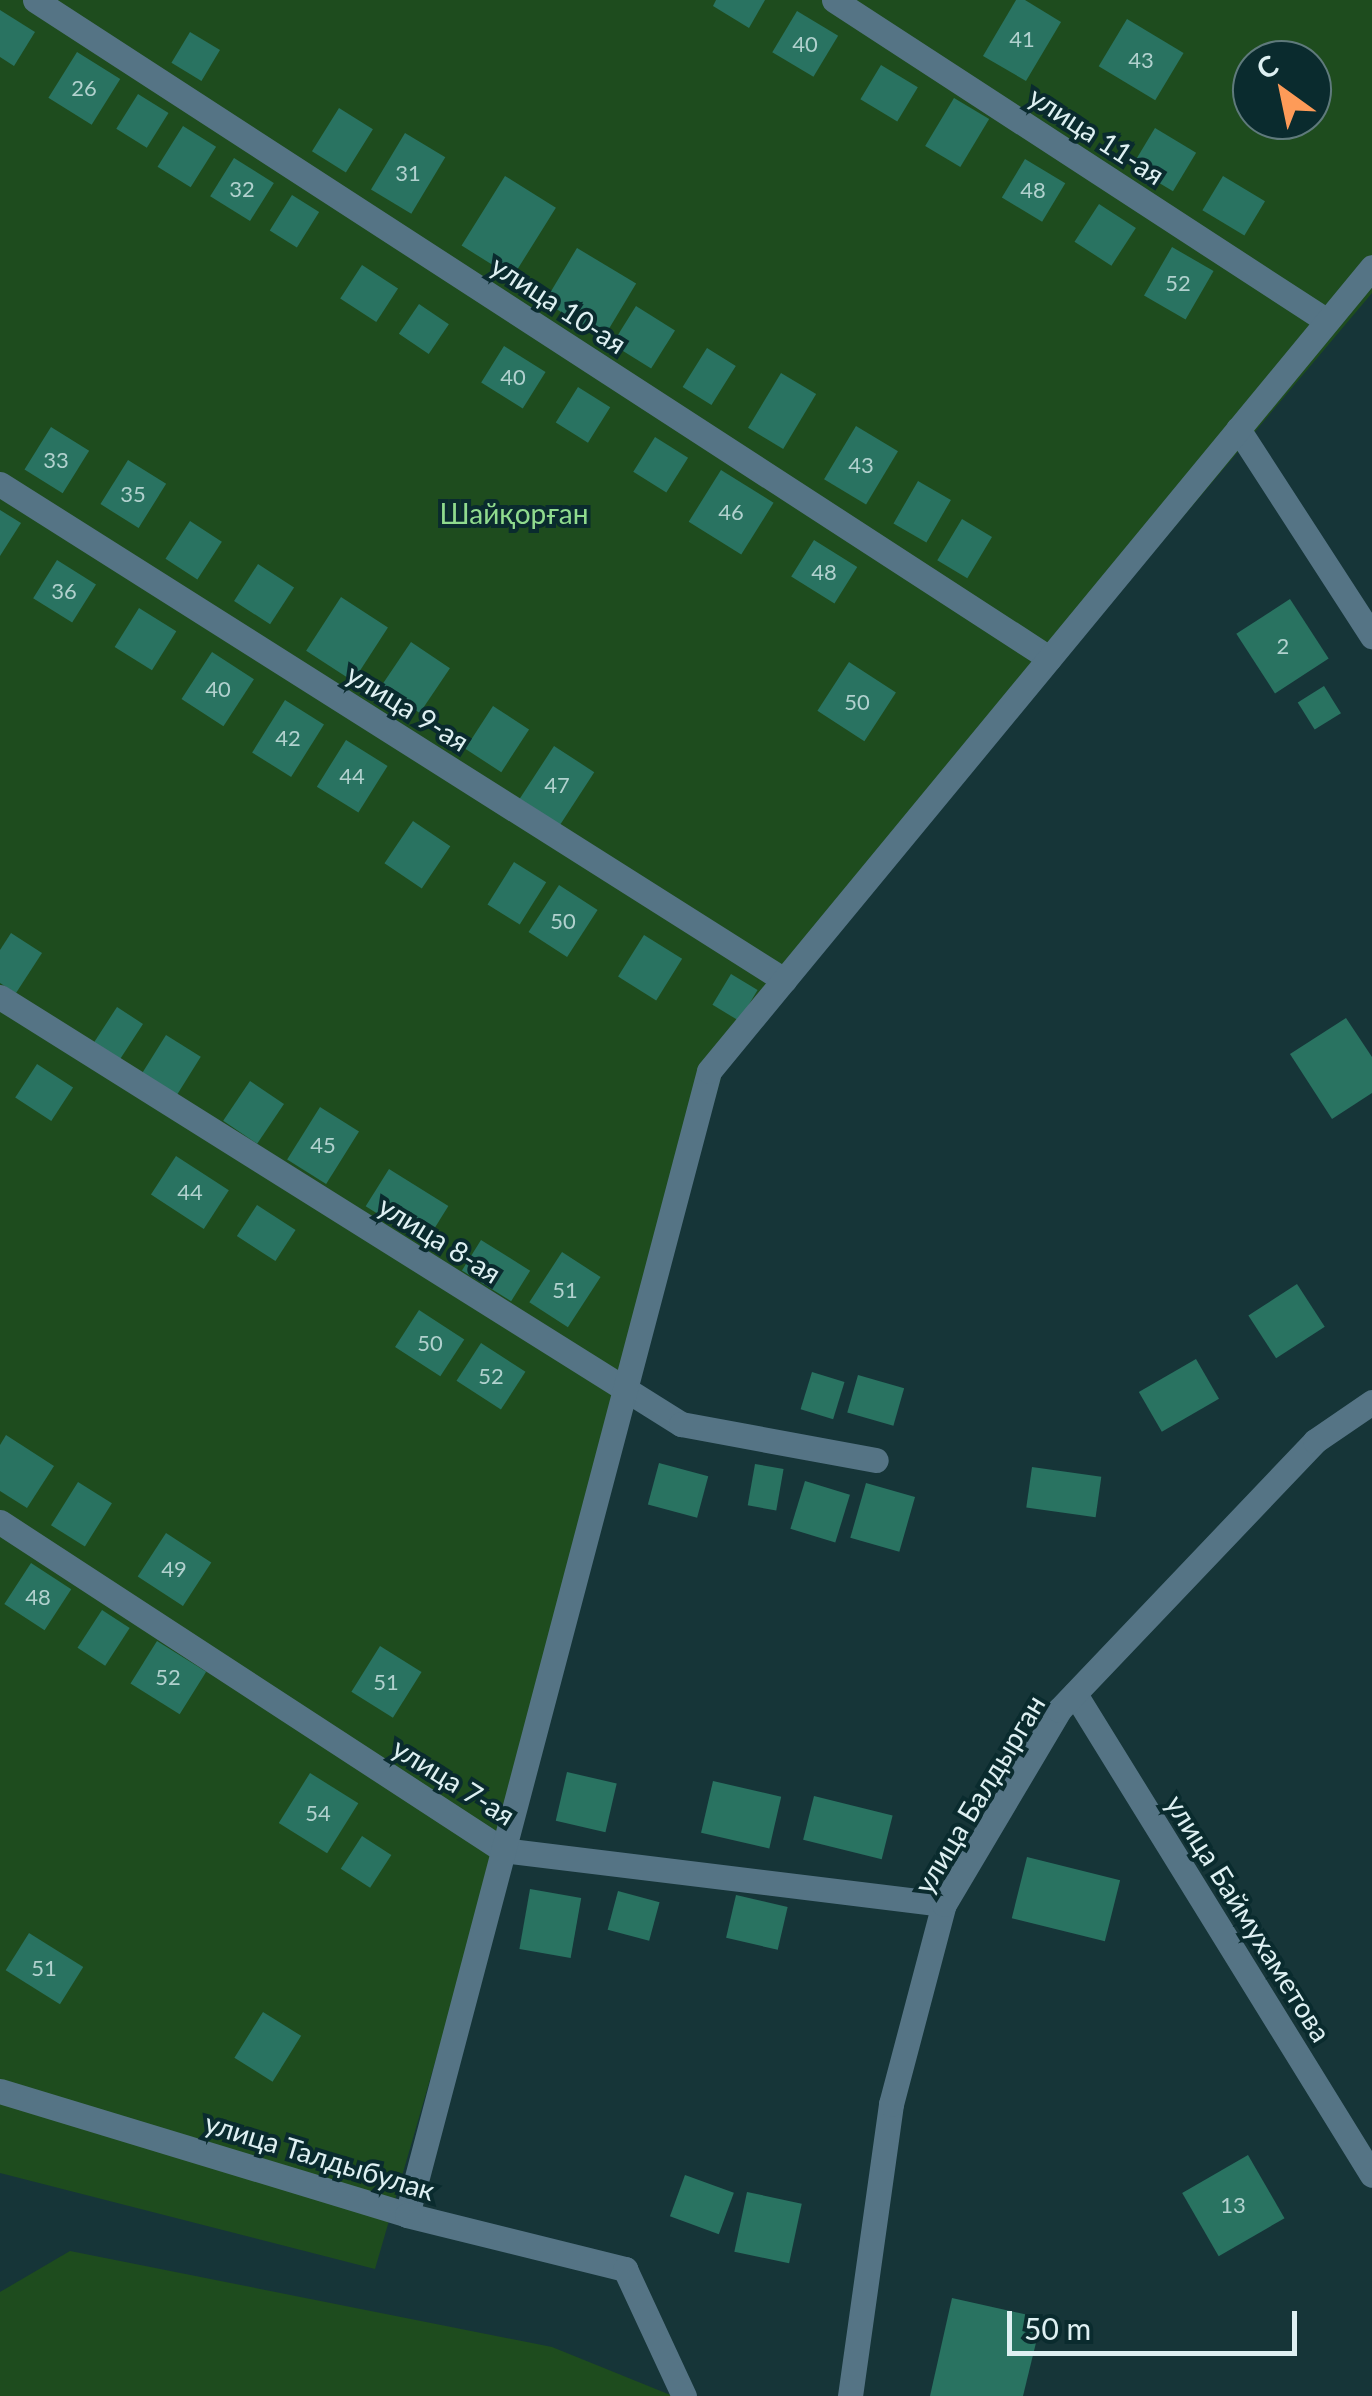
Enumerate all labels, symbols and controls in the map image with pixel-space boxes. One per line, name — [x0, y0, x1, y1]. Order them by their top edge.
house number: 41 — [1009, 26, 1035, 52]
house number: 40 — [792, 31, 818, 57]
north arrow — [1232, 40, 1332, 140]
house number: 43 — [1128, 47, 1154, 73]
text: С — [1250, 47, 1284, 86]
house number: 26 — [71, 75, 97, 101]
street label: улица 11-ая — [1023, 79, 1171, 191]
house number: 31 — [395, 160, 421, 186]
house number: 32 — [229, 176, 255, 202]
house number: 48 — [1020, 177, 1046, 203]
street label: улица 10-ая — [485, 248, 633, 360]
house number: 52 — [1165, 270, 1191, 296]
house number: 40 — [500, 364, 526, 390]
house number: 33 — [43, 447, 69, 473]
house number: 43 — [848, 452, 874, 478]
house number: 35 — [120, 481, 146, 507]
park label: Шайқорған — [439, 496, 589, 530]
house number: 46 — [718, 499, 744, 525]
house number: 48 — [811, 559, 837, 585]
house number: 36 — [51, 578, 77, 604]
house number: 2 — [1277, 633, 1289, 659]
street label: улица 9-ая — [341, 656, 475, 758]
house number: 40 — [205, 676, 231, 702]
house number: 50 — [844, 689, 870, 715]
house number: 42 — [275, 725, 301, 751]
house number: 44 — [339, 763, 365, 789]
house number: 47 — [544, 772, 570, 798]
house number: 50 — [550, 908, 576, 934]
house number: 45 — [310, 1132, 336, 1158]
house number: 44 — [177, 1179, 203, 1205]
street label: улица 8-ая — [373, 1188, 507, 1290]
house number: 51 — [552, 1277, 578, 1303]
house number: 50 — [417, 1330, 443, 1356]
house number: 52 — [478, 1363, 504, 1389]
house number: 49 — [161, 1556, 187, 1582]
house number: 48 — [25, 1584, 51, 1610]
house number: 52 — [155, 1664, 181, 1690]
house number: 51 — [373, 1669, 399, 1695]
street label: улица Балдырган — [907, 1689, 1051, 1899]
street label: улица 7-ая — [387, 1730, 521, 1832]
street label: улица Баймухаметова — [1159, 1788, 1339, 2048]
house number: 54 — [305, 1800, 331, 1826]
house number: 51 — [31, 1955, 57, 1981]
street label: улица Талдыбулак — [201, 2105, 439, 2207]
house number: 13 — [1220, 2192, 1246, 2218]
scale bar — [1012, 2291, 1302, 2353]
text: 50 m — [1024, 2310, 1091, 2346]

